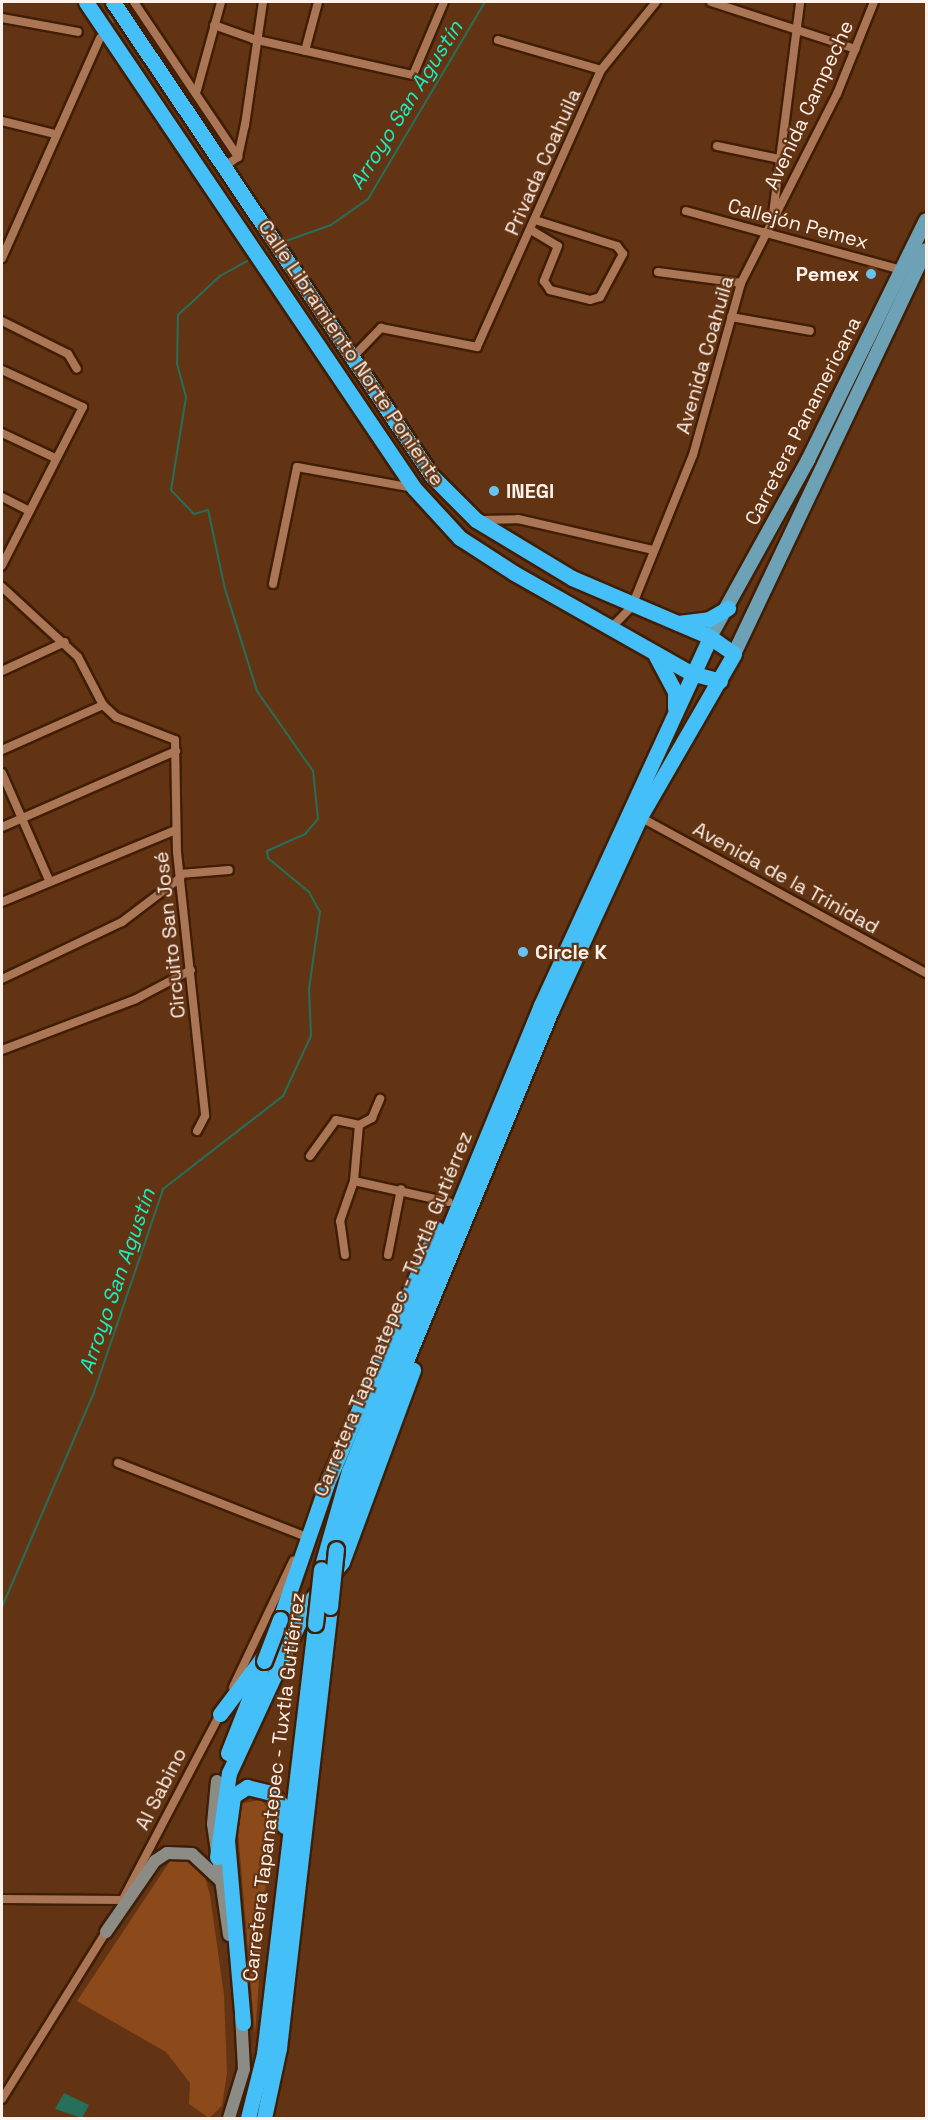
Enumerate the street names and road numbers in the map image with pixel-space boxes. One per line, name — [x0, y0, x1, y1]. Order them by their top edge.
street label: Avenida Campeche — [759, 17, 859, 193]
street label: Privada Coahuila — [500, 85, 586, 239]
street label: Callejón Pemex — [725, 194, 871, 254]
street label: Calle Libramiento Norte Poniente — [253, 216, 449, 490]
street label: Avenida Coahuila — [671, 273, 739, 437]
street label: Carretera Panamericana — [740, 313, 866, 529]
street label: Avenida de la Trinidad — [689, 817, 883, 939]
street label: Circuito San José — [149, 850, 191, 1020]
street label: Carretera Tapanatepec - Tuxtla Gutiérrez — [308, 1127, 478, 1501]
street label: Carretera Tapanatepec - Tuxtla Gutiérrez — [238, 1590, 310, 1984]
street label: Al Sabino — [130, 1744, 192, 1834]

